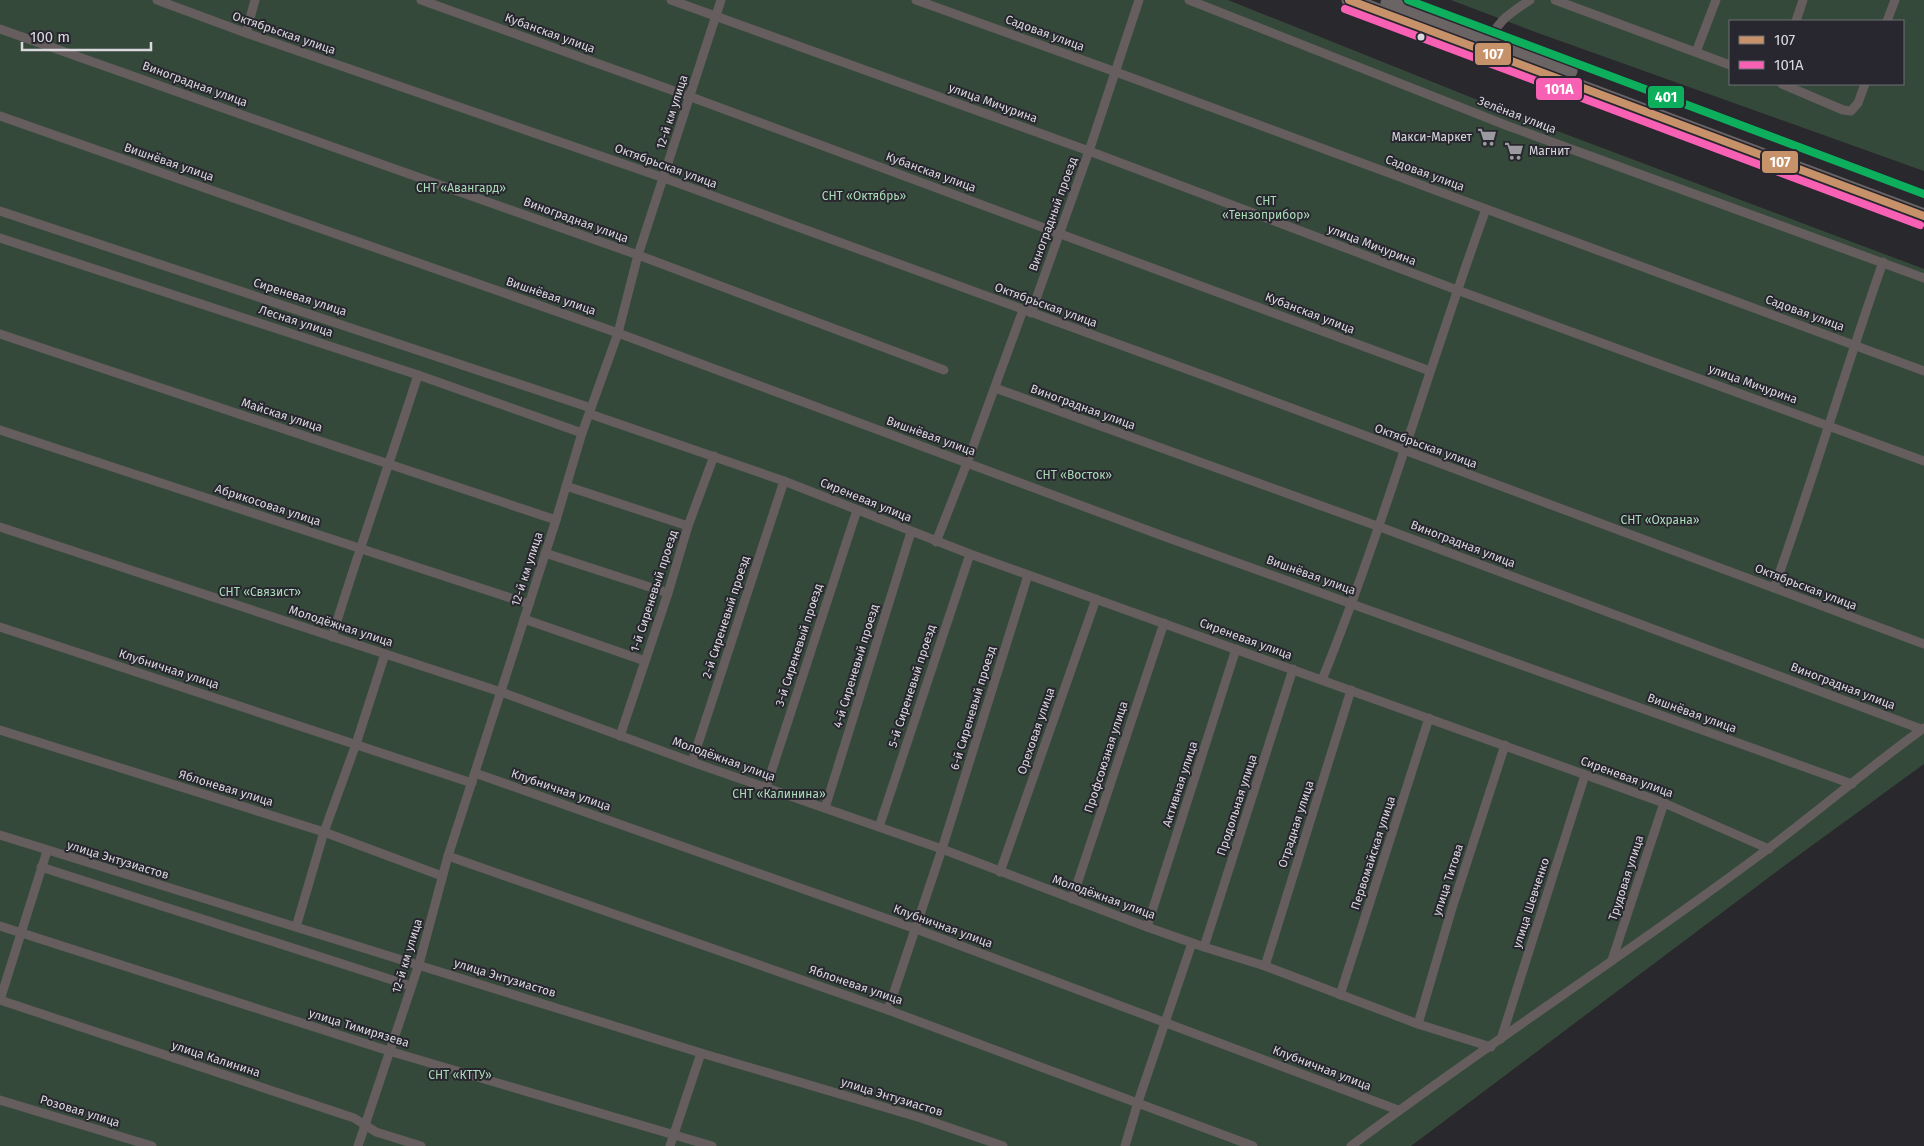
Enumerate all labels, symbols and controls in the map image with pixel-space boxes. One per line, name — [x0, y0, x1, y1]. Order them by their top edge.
street label: Октябрьская улица — [231, 9, 337, 57]
street label: Кубанская улица — [503, 10, 597, 56]
street label: Садовая улица — [1004, 12, 1086, 54]
scale bar — [22, 20, 151, 52]
legend — [1729, 20, 1904, 85]
text: 100 m — [30, 28, 70, 46]
text: 107 — [1774, 31, 1796, 49]
unlabelled marker — [1416, 32, 1426, 42]
line badge: 107 — [1474, 42, 1512, 66]
text: 107 — [1483, 46, 1504, 63]
text: 101А — [1774, 56, 1804, 74]
street label: Виноградная улица — [141, 58, 249, 110]
street label: 12-й км улица — [653, 73, 691, 151]
line badge: 101А — [1535, 77, 1583, 101]
street label: улица Мичурина — [947, 80, 1039, 126]
text: 101А — [1544, 81, 1574, 98]
line badge: 401 — [1647, 85, 1685, 109]
text: 401 — [1655, 89, 1677, 106]
street label: Зелёная улица — [1476, 94, 1558, 136]
supermarket icon: Макси-Маркет — [1476, 126, 1498, 148]
place label: Макси-Маркет — [1391, 130, 1473, 144]
street label: Вишнёвая улица — [122, 140, 216, 184]
supermarket icon: Магнит — [1503, 140, 1525, 162]
street label: Октябрьская улица — [613, 141, 719, 191]
place label: Магнит — [1529, 144, 1570, 158]
street label: Кубанская улица — [884, 149, 978, 195]
line badge: 107 — [1761, 150, 1799, 174]
street label: Садовая улица — [1384, 152, 1466, 194]
text: 107 — [1770, 154, 1791, 171]
street label: Виноградный проезд — [1026, 155, 1080, 273]
park label: СНТ «Авангард» — [416, 181, 506, 195]
park label: СНТ «Октябрь» — [822, 189, 906, 203]
street label: Виноградная улица — [522, 194, 630, 246]
park label: СНТ «Тензоприбор» — [1222, 194, 1310, 222]
street label: улица Мичурина — [1326, 222, 1418, 268]
street label: Вишнёвая улица — [504, 274, 598, 318]
street label: Сиреневая улица — [251, 275, 349, 319]
street label: Октябрьская улица — [993, 280, 1099, 330]
street label: Кубанская улица — [1263, 289, 1357, 337]
street label: Садовая улица — [1764, 292, 1846, 334]
street label: Лесная улица — [257, 302, 335, 340]
street label: улица Мичурина — [1707, 361, 1799, 407]
street label: Виноградная улица — [1029, 381, 1137, 433]
street label: Майская улица — [240, 395, 324, 435]
street label: Вишнёвая улица — [884, 413, 978, 459]
street label: Октябрьская улица — [1373, 421, 1479, 471]
park label: СНТ «Восток» — [1036, 468, 1112, 482]
street label: Сиреневая улица — [818, 475, 914, 525]
street label: Абрикосовая улица — [213, 481, 323, 529]
park label: СНТ «Охрана» — [1620, 513, 1700, 527]
street label: Виноградная улица — [1409, 518, 1517, 570]
street label: 1-й Сиреневый проезд — [628, 528, 680, 654]
street label: 12-й км улица — [508, 530, 546, 608]
street label: Вишнёвая улица — [1264, 552, 1358, 598]
street label: 2-й Сиреневый проезд — [700, 554, 753, 680]
street label: Октябрьская улица — [1753, 561, 1859, 613]
street label: 3-й Сиреневый проезд — [773, 582, 826, 708]
park label: СНТ «Связист» — [219, 585, 301, 599]
street label: 4-й Сиреневый проезд — [830, 602, 882, 730]
street label: Молодёжная улица — [287, 603, 395, 649]
street label: Сиреневая улица — [1198, 616, 1294, 662]
street label: 5-й Сиреневый проезд — [886, 623, 939, 749]
street label: 6-й Сиреневый проезд — [947, 644, 999, 772]
street label: Клубничная улица — [117, 646, 221, 692]
street label: Виноградная улица — [1789, 660, 1897, 712]
street label: Ореховая улица — [1015, 686, 1057, 776]
street label: Вишнёвая улица — [1645, 690, 1739, 736]
street label: Профсоюзная улица — [1081, 699, 1131, 815]
street label: Молодёжная улица — [671, 734, 777, 784]
street label: Активная улица — [1160, 739, 1200, 829]
street label: Продольная улица — [1214, 753, 1260, 857]
street label: Сиреневая улица — [1579, 754, 1675, 800]
street label: Клубничная улица — [509, 766, 613, 814]
street label: Яблоневая улица — [177, 767, 275, 809]
street label: Отрадная улица — [1275, 779, 1317, 869]
park label: СНТ «Калинина» — [732, 787, 826, 801]
street label: Первомайская улица — [1348, 794, 1398, 912]
street label: Трудовая улица — [1606, 833, 1646, 923]
street label: улица Энтузиастов — [65, 838, 171, 882]
street label: улица Титова — [1430, 842, 1466, 918]
street label: улица Шевченко — [1510, 856, 1552, 950]
street label: Молодёжная улица — [1051, 872, 1157, 922]
street label: Клубничная улица — [891, 902, 995, 950]
street label: 12-й км улица — [389, 917, 425, 995]
street label: улица Энтузиастов — [452, 956, 558, 1000]
street label: Яблоневая улица — [807, 962, 905, 1008]
street label: улица Тимирязева — [307, 1006, 411, 1050]
street label: улица Калинина — [170, 1038, 262, 1080]
street label: Клубничная улица — [1271, 1043, 1373, 1093]
park label: СНТ «КТТУ» — [428, 1068, 492, 1082]
street label: улица Энтузиастов — [839, 1075, 945, 1119]
street label: Розовая улица — [38, 1092, 122, 1130]

